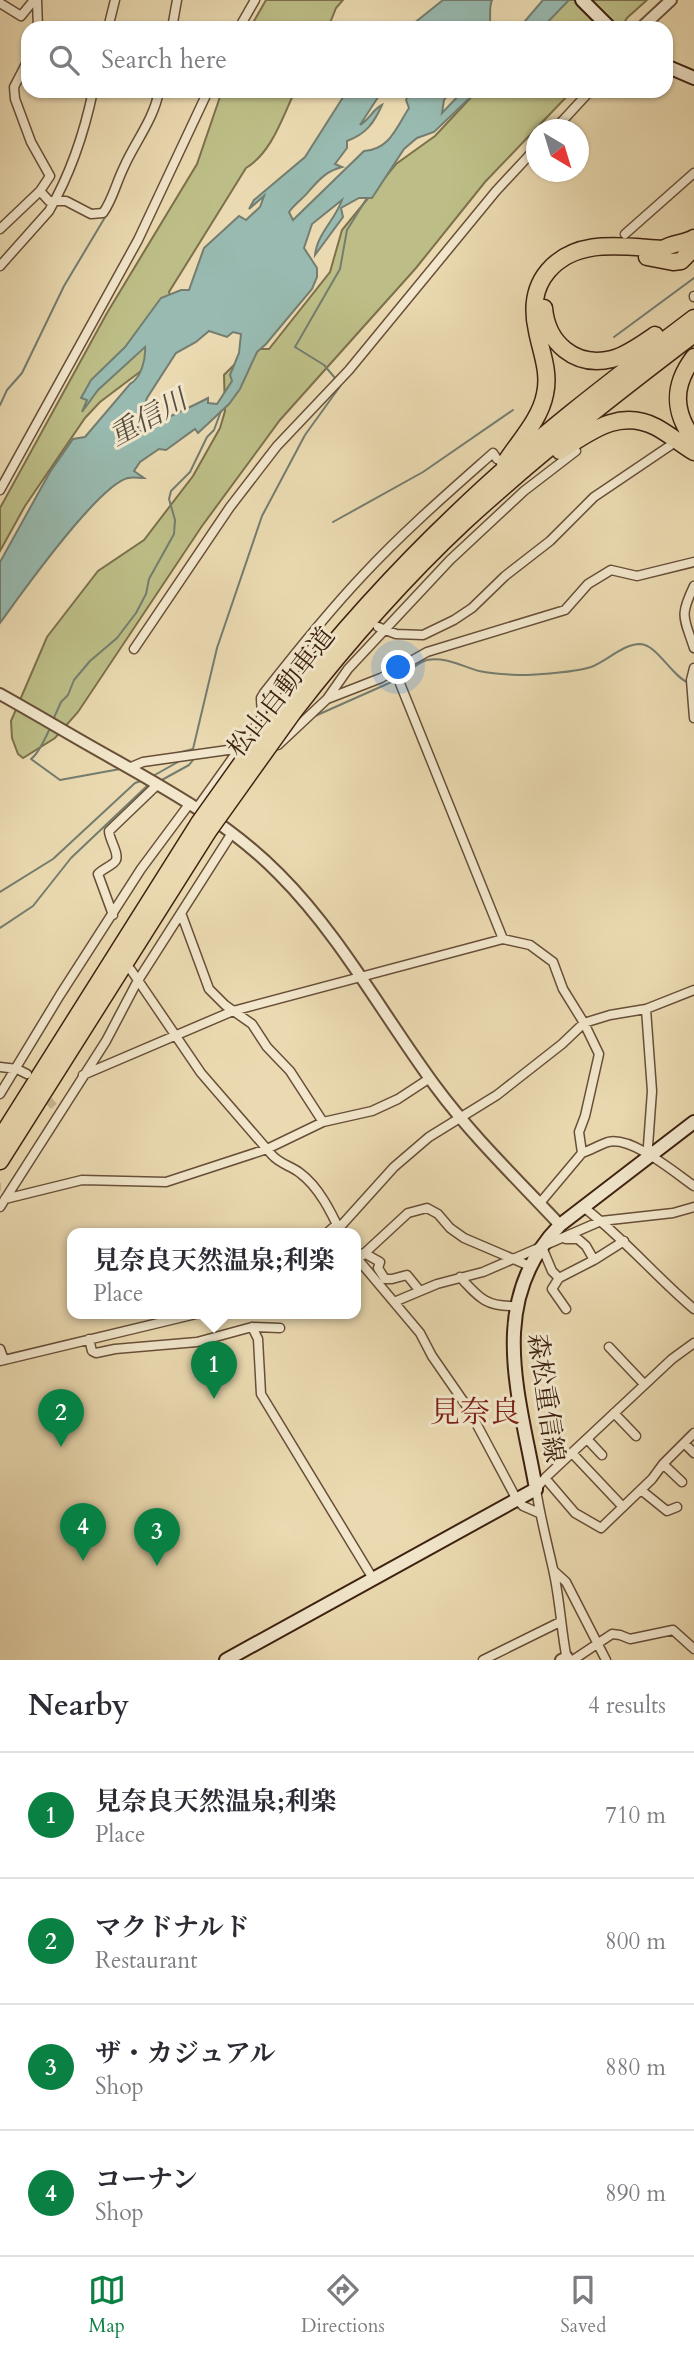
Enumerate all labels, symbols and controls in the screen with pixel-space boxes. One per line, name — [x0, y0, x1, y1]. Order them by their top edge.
search box — [21, 21, 673, 98]
icon: search — [45, 41, 83, 79]
text: Search here — [101, 42, 227, 77]
north arrow — [526, 119, 589, 182]
water label: 重信川 — [102, 380, 197, 455]
street label: 松山自動車道 — [219, 620, 343, 764]
your location — [381, 650, 415, 684]
popup — [67, 1228, 361, 1319]
text: 見奈良天然温泉;利楽 — [93, 1243, 335, 1278]
text: Place — [93, 1278, 144, 1309]
street label: 森松重信線 — [520, 1331, 572, 1465]
pin: 1 — [191, 1341, 237, 1399]
pin: 2 — [38, 1389, 84, 1447]
district label: 見奈良 — [430, 1392, 520, 1433]
pin: 4 — [60, 1503, 106, 1561]
pin: 3 — [134, 1508, 180, 1566]
text: Nearby — [28, 1685, 129, 1726]
text: 4 results — [588, 1690, 666, 1721]
text: 見奈良天然温泉;利楽 — [95, 1784, 337, 1819]
text: 1 — [45, 1800, 57, 1831]
text: 710 m — [605, 1800, 666, 1831]
text: Place — [95, 1819, 145, 1850]
text: マクドナルド — [95, 1910, 250, 1945]
text: 2 — [45, 1926, 57, 1957]
text: 800 m — [605, 1926, 666, 1957]
text: Restaurant — [95, 1945, 198, 1976]
text: ザ・カジュアル — [95, 2036, 275, 2071]
text: 3 — [45, 2052, 57, 2083]
text: 880 m — [605, 2052, 666, 2083]
text: Shop — [95, 2071, 144, 2102]
text: コーナン — [95, 2162, 198, 2197]
text: 4 — [45, 2178, 57, 2209]
text: 890 m — [605, 2178, 666, 2209]
text: Shop — [95, 2197, 144, 2228]
tab: Map — [88, 2271, 126, 2339]
tab: Directions — [301, 2271, 385, 2339]
tab: Saved — [560, 2271, 606, 2339]

